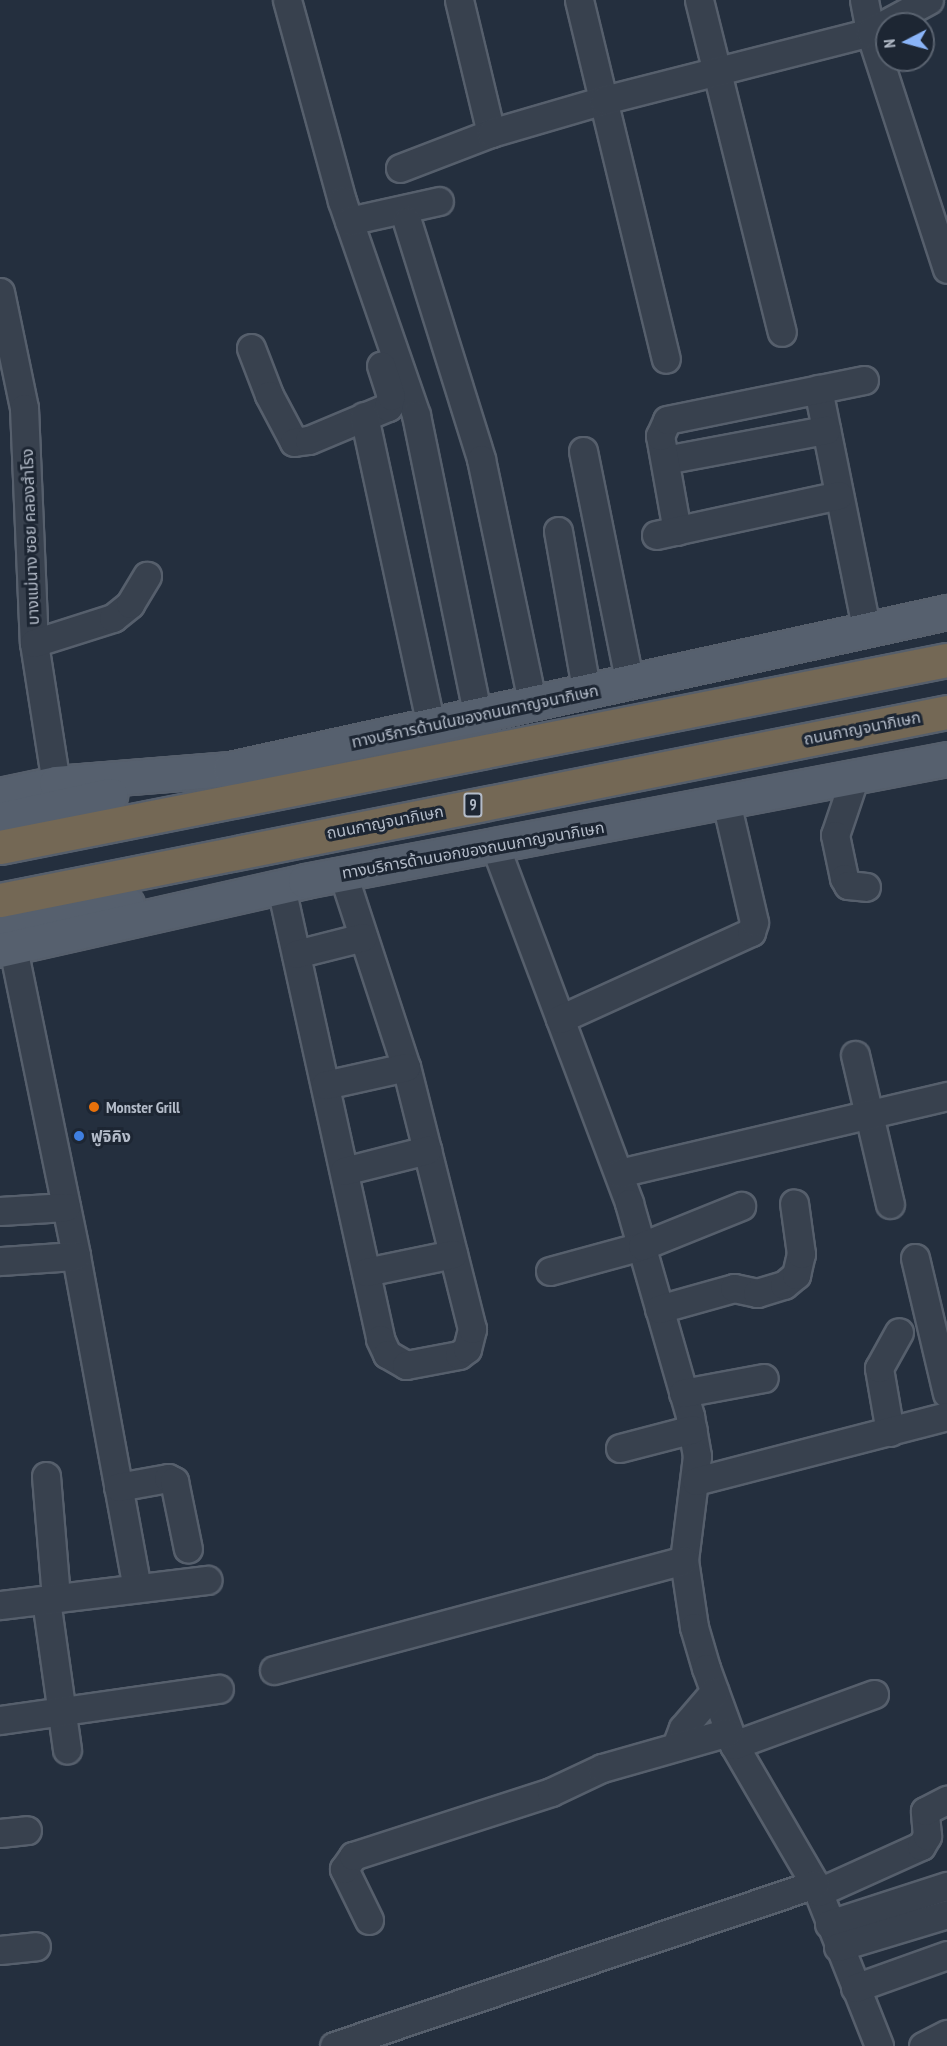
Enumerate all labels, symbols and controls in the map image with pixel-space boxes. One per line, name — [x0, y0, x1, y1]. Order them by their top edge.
north arrow — [875, 12, 935, 72]
text: N — [879, 38, 899, 49]
street label: บางแม่นาง ซอย คลองสำโรง — [17, 448, 43, 626]
street label: ทางบริการด้านในของถนนกาญจนาภิเษก — [350, 680, 600, 752]
street label: ถนนกาญจนาภิเษก — [802, 707, 922, 749]
road number: 9 — [462, 793, 484, 817]
street label: ถนนกาญจนาภิเษก — [325, 801, 445, 843]
street label: ทางบริการด้านนอกของถนนกาญจนาภิเษก — [340, 817, 606, 883]
place label: Monster Grill — [106, 1097, 180, 1117]
marker: Monster Grill — [87, 1100, 101, 1114]
place label: ฟูจิคิง — [91, 1126, 131, 1146]
marker: ฟูจิคิง — [72, 1129, 86, 1143]

